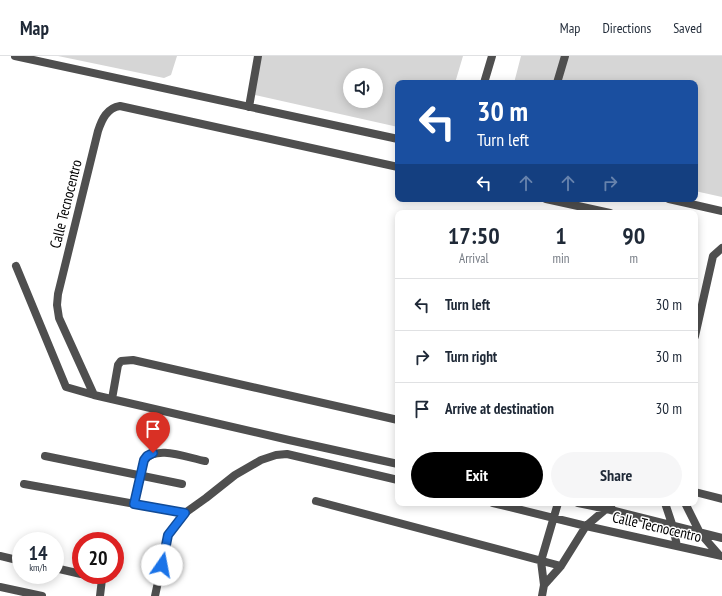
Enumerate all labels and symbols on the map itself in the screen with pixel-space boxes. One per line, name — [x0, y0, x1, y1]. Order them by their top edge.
street label: Calle Tecnocentro — [45, 157, 86, 250]
pin — [136, 412, 170, 453]
street label: Calle Tecnocentro — [611, 507, 704, 546]
speed limit sign: 20 — [72, 532, 124, 584]
position arrow — [141, 544, 183, 586]

